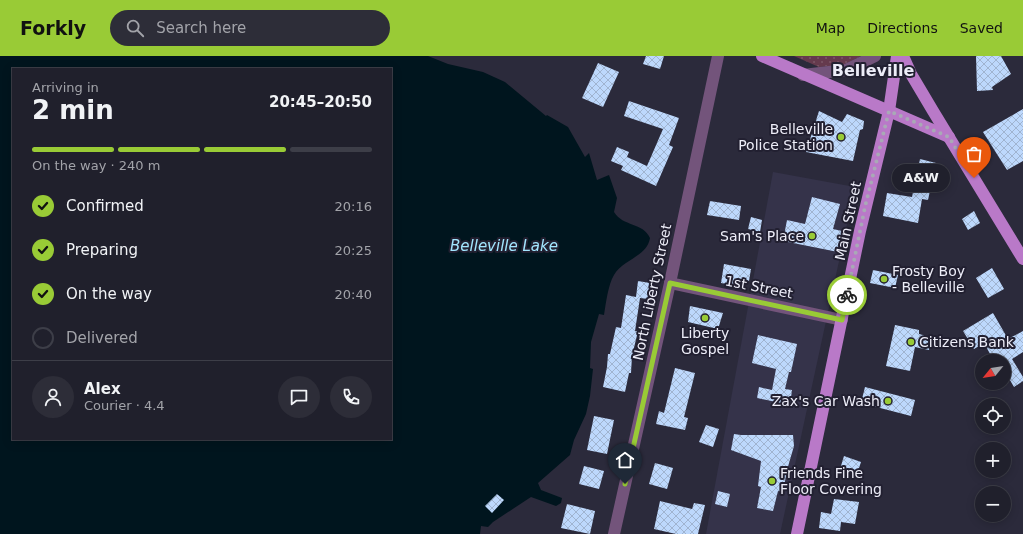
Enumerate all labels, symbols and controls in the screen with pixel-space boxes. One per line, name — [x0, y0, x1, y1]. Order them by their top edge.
search box — [110, 10, 390, 46]
text: Forkly — [20, 17, 86, 39]
icon: search — [124, 17, 146, 39]
text: Search here — [156, 19, 246, 37]
text: Map — [816, 20, 845, 36]
text: Directions — [867, 20, 938, 36]
text: Saved — [960, 20, 1003, 36]
district label: Belleville — [832, 61, 914, 80]
text: Arriving in — [32, 80, 99, 95]
text: 20:45–20:50 — [269, 93, 372, 111]
text: 2 min — [32, 95, 114, 125]
place label: Belleville Police Station — [738, 121, 833, 153]
marker: Belleville Police Station — [836, 132, 846, 142]
pin — [957, 137, 991, 178]
icon: bag — [963, 143, 985, 165]
text: On the way · 240 m — [32, 158, 160, 173]
callout: A&W — [892, 164, 950, 192]
text: A&W — [903, 170, 939, 185]
street label: Main Street — [832, 180, 864, 262]
icon: check — [32, 195, 54, 217]
text: Confirmed — [66, 197, 144, 215]
text: 20:16 — [335, 199, 372, 214]
street label: North Liberty Street — [630, 222, 674, 362]
place label: Sam's Place — [720, 228, 804, 244]
marker: Sam's Place — [807, 231, 817, 241]
water label: Belleville Lake — [450, 237, 558, 255]
icon: check — [32, 239, 54, 261]
text: Preparing — [66, 241, 138, 259]
text: 20:25 — [335, 243, 372, 258]
place label: Frosty Boy - Belleville — [892, 263, 965, 295]
street label: 1st Street — [724, 273, 795, 302]
marker: Frosty Boy - Belleville — [879, 274, 889, 284]
courier — [827, 275, 867, 315]
icon: check — [32, 283, 54, 305]
icon: bike — [836, 284, 858, 306]
text: On the way — [66, 285, 152, 303]
text: 20:40 — [335, 287, 372, 302]
marker: Liberty Gospel — [700, 313, 710, 323]
place label: Liberty Gospel — [681, 325, 729, 357]
text: Delivered — [66, 329, 138, 347]
place label: Citizens Bank — [919, 334, 1015, 350]
marker: Citizens Bank — [906, 337, 916, 347]
north arrow — [975, 354, 1011, 390]
map controls — [975, 354, 1011, 522]
button: person — [32, 376, 74, 418]
button: chat — [278, 376, 320, 418]
button: phone — [330, 376, 372, 418]
text: Alex — [84, 380, 121, 398]
place label: Zax's Car Wash — [772, 393, 880, 409]
marker: Zax's Car Wash — [883, 396, 893, 406]
text: Courier · 4.4 — [84, 398, 165, 413]
button: locate — [975, 398, 1011, 434]
button: + — [975, 442, 1011, 478]
pin — [608, 443, 642, 484]
icon: home — [614, 449, 636, 471]
place label: Friends Fine Floor Covering — [780, 465, 882, 497]
marker: Friends Fine Floor Covering — [767, 476, 777, 486]
button: − — [975, 486, 1011, 522]

